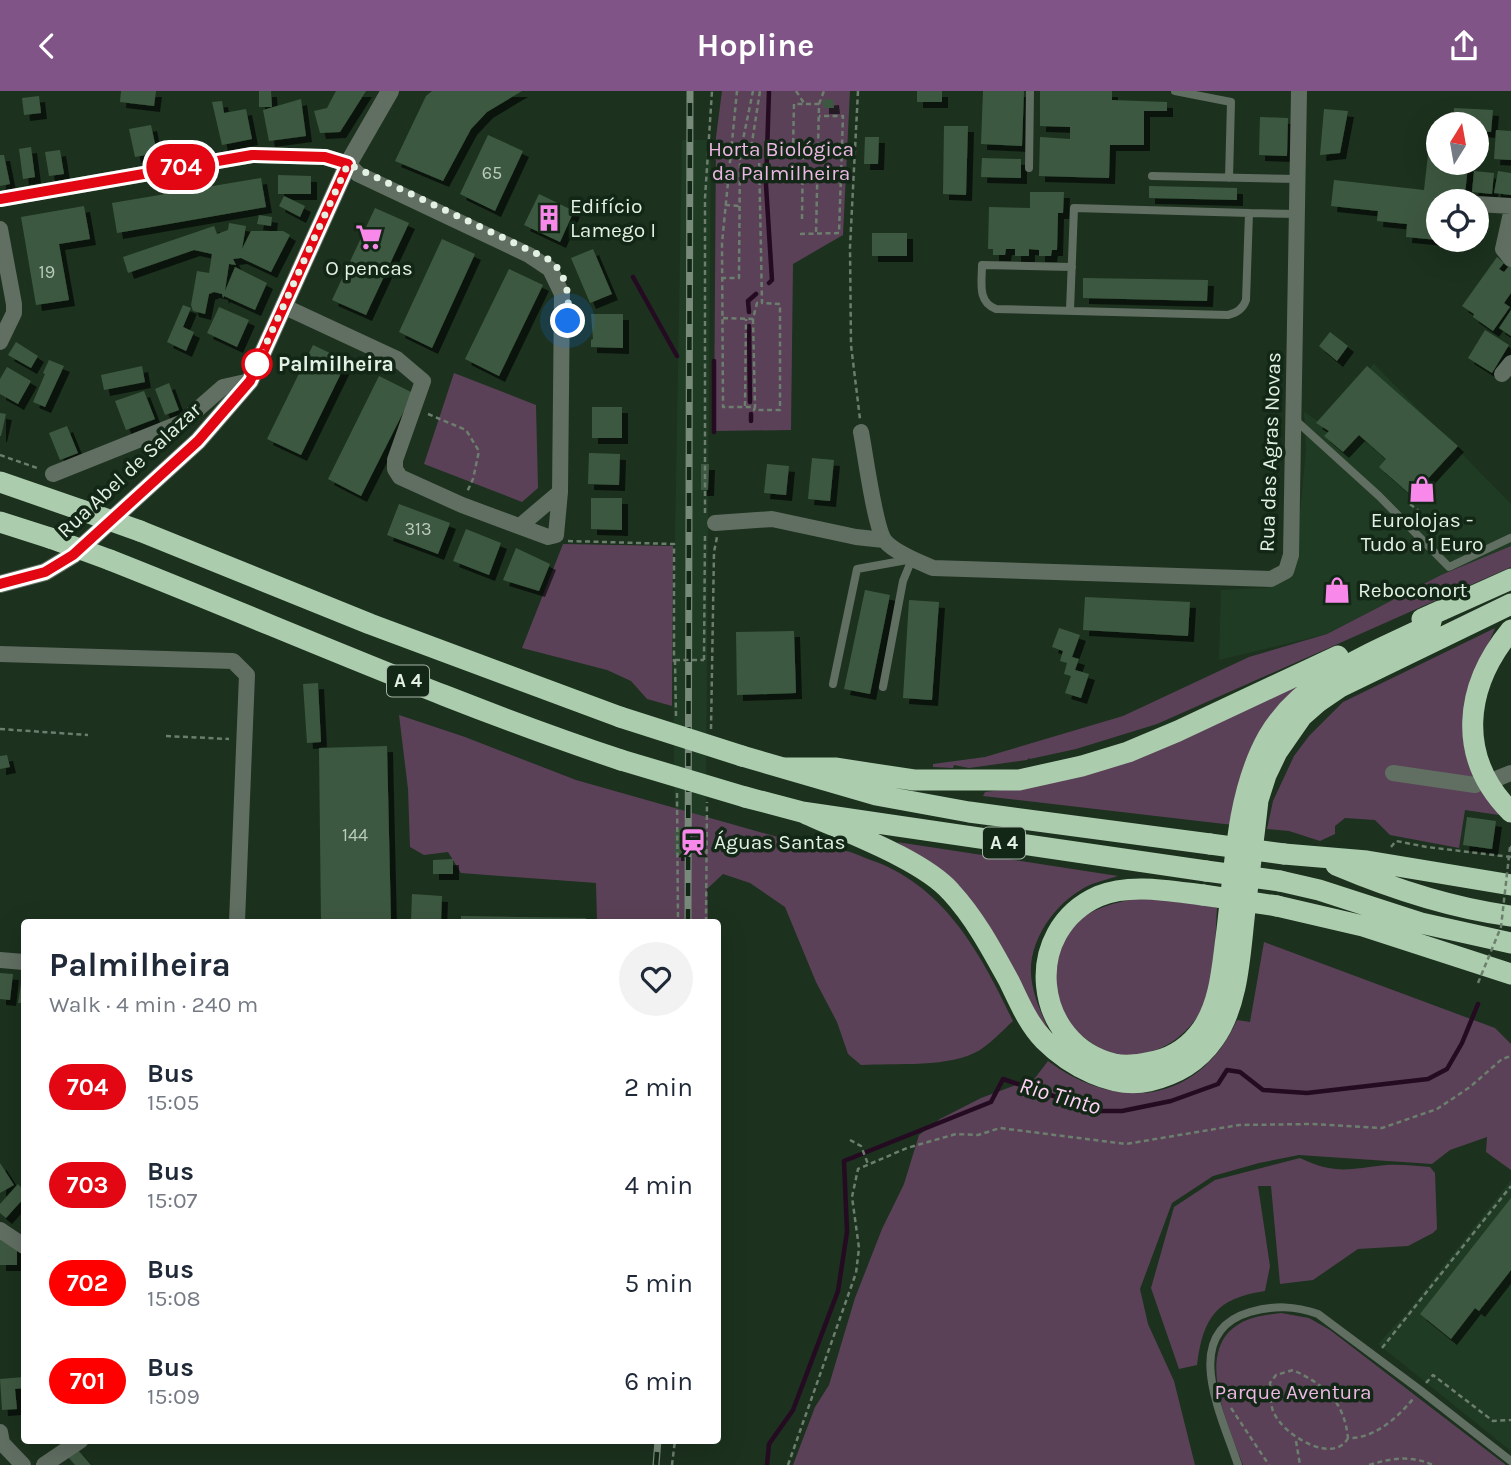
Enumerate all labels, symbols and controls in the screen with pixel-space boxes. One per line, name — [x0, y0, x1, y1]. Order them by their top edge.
icon: back — [28, 27, 66, 65]
text: Hopline — [697, 27, 814, 64]
icon: share — [1445, 27, 1483, 65]
north arrow — [1426, 112, 1489, 175]
map controls — [1426, 112, 1489, 252]
park label: Horta Biológica da Palmilheira — [708, 137, 854, 185]
line badge: 704 — [141, 144, 221, 190]
text: 704 — [160, 153, 202, 181]
house number: 65 — [482, 162, 502, 184]
button: locate — [1426, 189, 1489, 252]
place label: Edifício Lamego I — [570, 194, 656, 242]
building icon: Edifício Lamego I — [534, 203, 564, 233]
supermarket icon: O pencas — [354, 222, 384, 252]
place label: O pencas — [325, 256, 413, 280]
house number: 19 — [39, 261, 55, 283]
your location — [550, 303, 585, 338]
marker: Palmilheira — [242, 349, 272, 379]
place label: Palmilheira — [278, 352, 394, 376]
street label: Rua das Agras Novas — [1255, 352, 1285, 552]
street label: Rua Abel de Salazar — [52, 397, 206, 543]
shop icon: Eurolojas - Tudo a 1 Euro — [1407, 474, 1437, 504]
place label: Eurolojas - Tudo a 1 Euro — [1361, 508, 1483, 556]
house number: 313 — [404, 518, 432, 540]
shop icon: Reboconort — [1322, 575, 1352, 605]
place label: Reboconort — [1358, 578, 1468, 602]
road number: A 4 — [387, 666, 429, 697]
house number: 144 — [342, 824, 368, 846]
station icon: Águas Santas — [678, 827, 708, 857]
road number: A 4 — [983, 827, 1025, 859]
place label: Águas Santas — [714, 830, 846, 854]
button: heart — [619, 942, 693, 1016]
text: Palmilheira — [49, 946, 231, 984]
text: Walk · 4 min · 240 m — [49, 991, 258, 1018]
text: Bus — [147, 1058, 194, 1089]
text: 2 min — [624, 1072, 693, 1103]
water label: Rio Tinto — [1016, 1072, 1104, 1120]
text: 704 — [67, 1073, 108, 1101]
text: 15:05 — [147, 1089, 200, 1116]
text: Bus — [147, 1156, 194, 1187]
text: 4 min — [625, 1170, 693, 1201]
text: 703 — [66, 1171, 109, 1199]
text: 15:07 — [147, 1187, 197, 1214]
text: Bus — [147, 1254, 194, 1285]
text: 5 min — [624, 1268, 693, 1299]
text: 702 — [67, 1269, 108, 1297]
text: 15:08 — [147, 1285, 201, 1312]
text: Bus — [147, 1352, 194, 1383]
text: 6 min — [624, 1366, 693, 1397]
text: 701 — [70, 1367, 105, 1395]
park label: Parque Aventura — [1215, 1380, 1371, 1404]
text: 15:09 — [147, 1383, 200, 1410]

